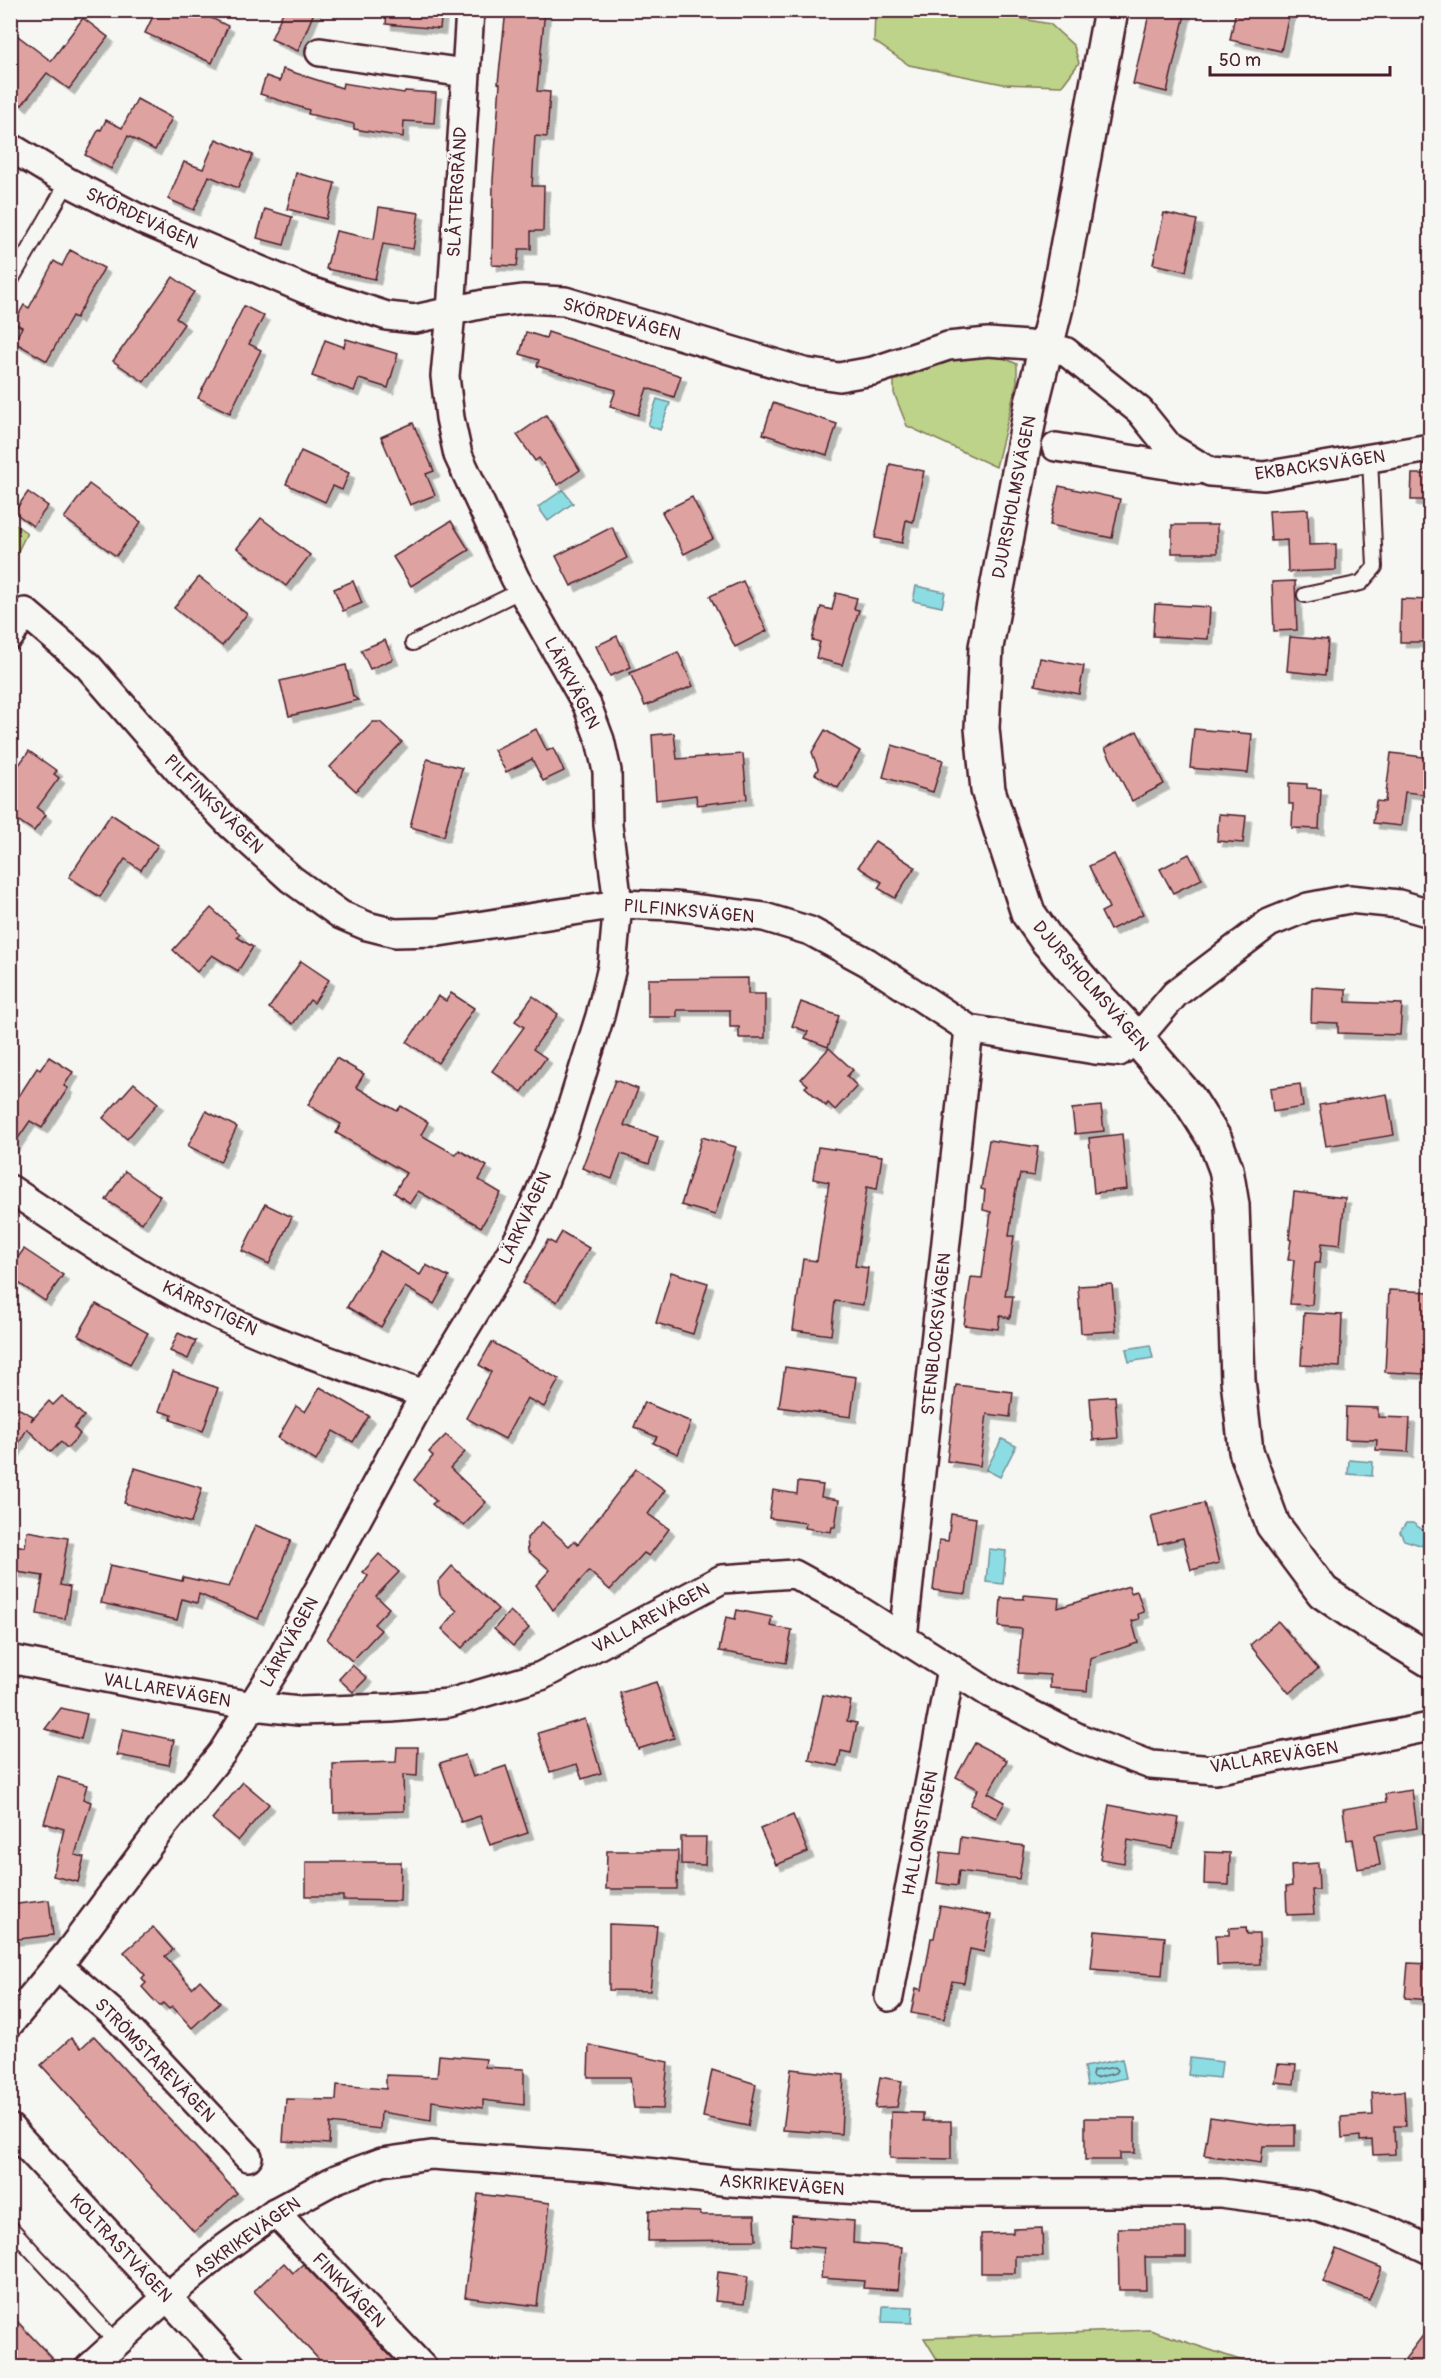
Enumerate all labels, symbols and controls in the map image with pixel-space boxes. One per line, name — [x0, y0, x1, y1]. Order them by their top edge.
scale bar — [1210, 39, 1390, 77]
text: 50 m — [1219, 49, 1261, 72]
street label: SLÅTTERGRÄND — [442, 126, 472, 258]
street label: SKÖRDEVÄGEN — [82, 182, 202, 255]
street label: SKÖRDEVÄGEN — [560, 293, 683, 346]
street label: DJURSHOLMSVÄGEN — [987, 413, 1042, 581]
street label: EKBACKSVÄGEN — [1253, 445, 1387, 486]
street label: LÄRKVÄGEN — [539, 633, 605, 733]
street label: PILFINKSVÄGEN — [159, 750, 268, 859]
street label: PILFINKSVÄGEN — [623, 894, 755, 929]
street label: DJURSHOLMSVÄGEN — [1028, 916, 1154, 1056]
street label: LÄRKVÄGEN — [494, 1168, 557, 1269]
street label: STENBLOCKSVÄGEN — [917, 1252, 956, 1416]
street label: KÄRRSTIGEN — [158, 1275, 261, 1341]
street label: VALLAREVÄGEN — [589, 1578, 714, 1659]
street label: LÄRKVÄGEN — [255, 1593, 324, 1692]
street label: VALLAREVÄGEN — [101, 1668, 233, 1713]
street label: VALLAREVÄGEN — [1208, 1736, 1340, 1779]
street label: HALLONSTIGEN — [897, 1769, 944, 1897]
street label: STRÖMSTAREVÄGEN — [89, 1993, 220, 2127]
street label: ASKRIKEVÄGEN — [719, 2170, 845, 2201]
street label: KOLTRASTVÄGEN — [64, 2189, 177, 2307]
street label: ASKRIKEVÄGEN — [189, 2192, 305, 2283]
street label: FINKVÄGEN — [307, 2248, 390, 2333]

